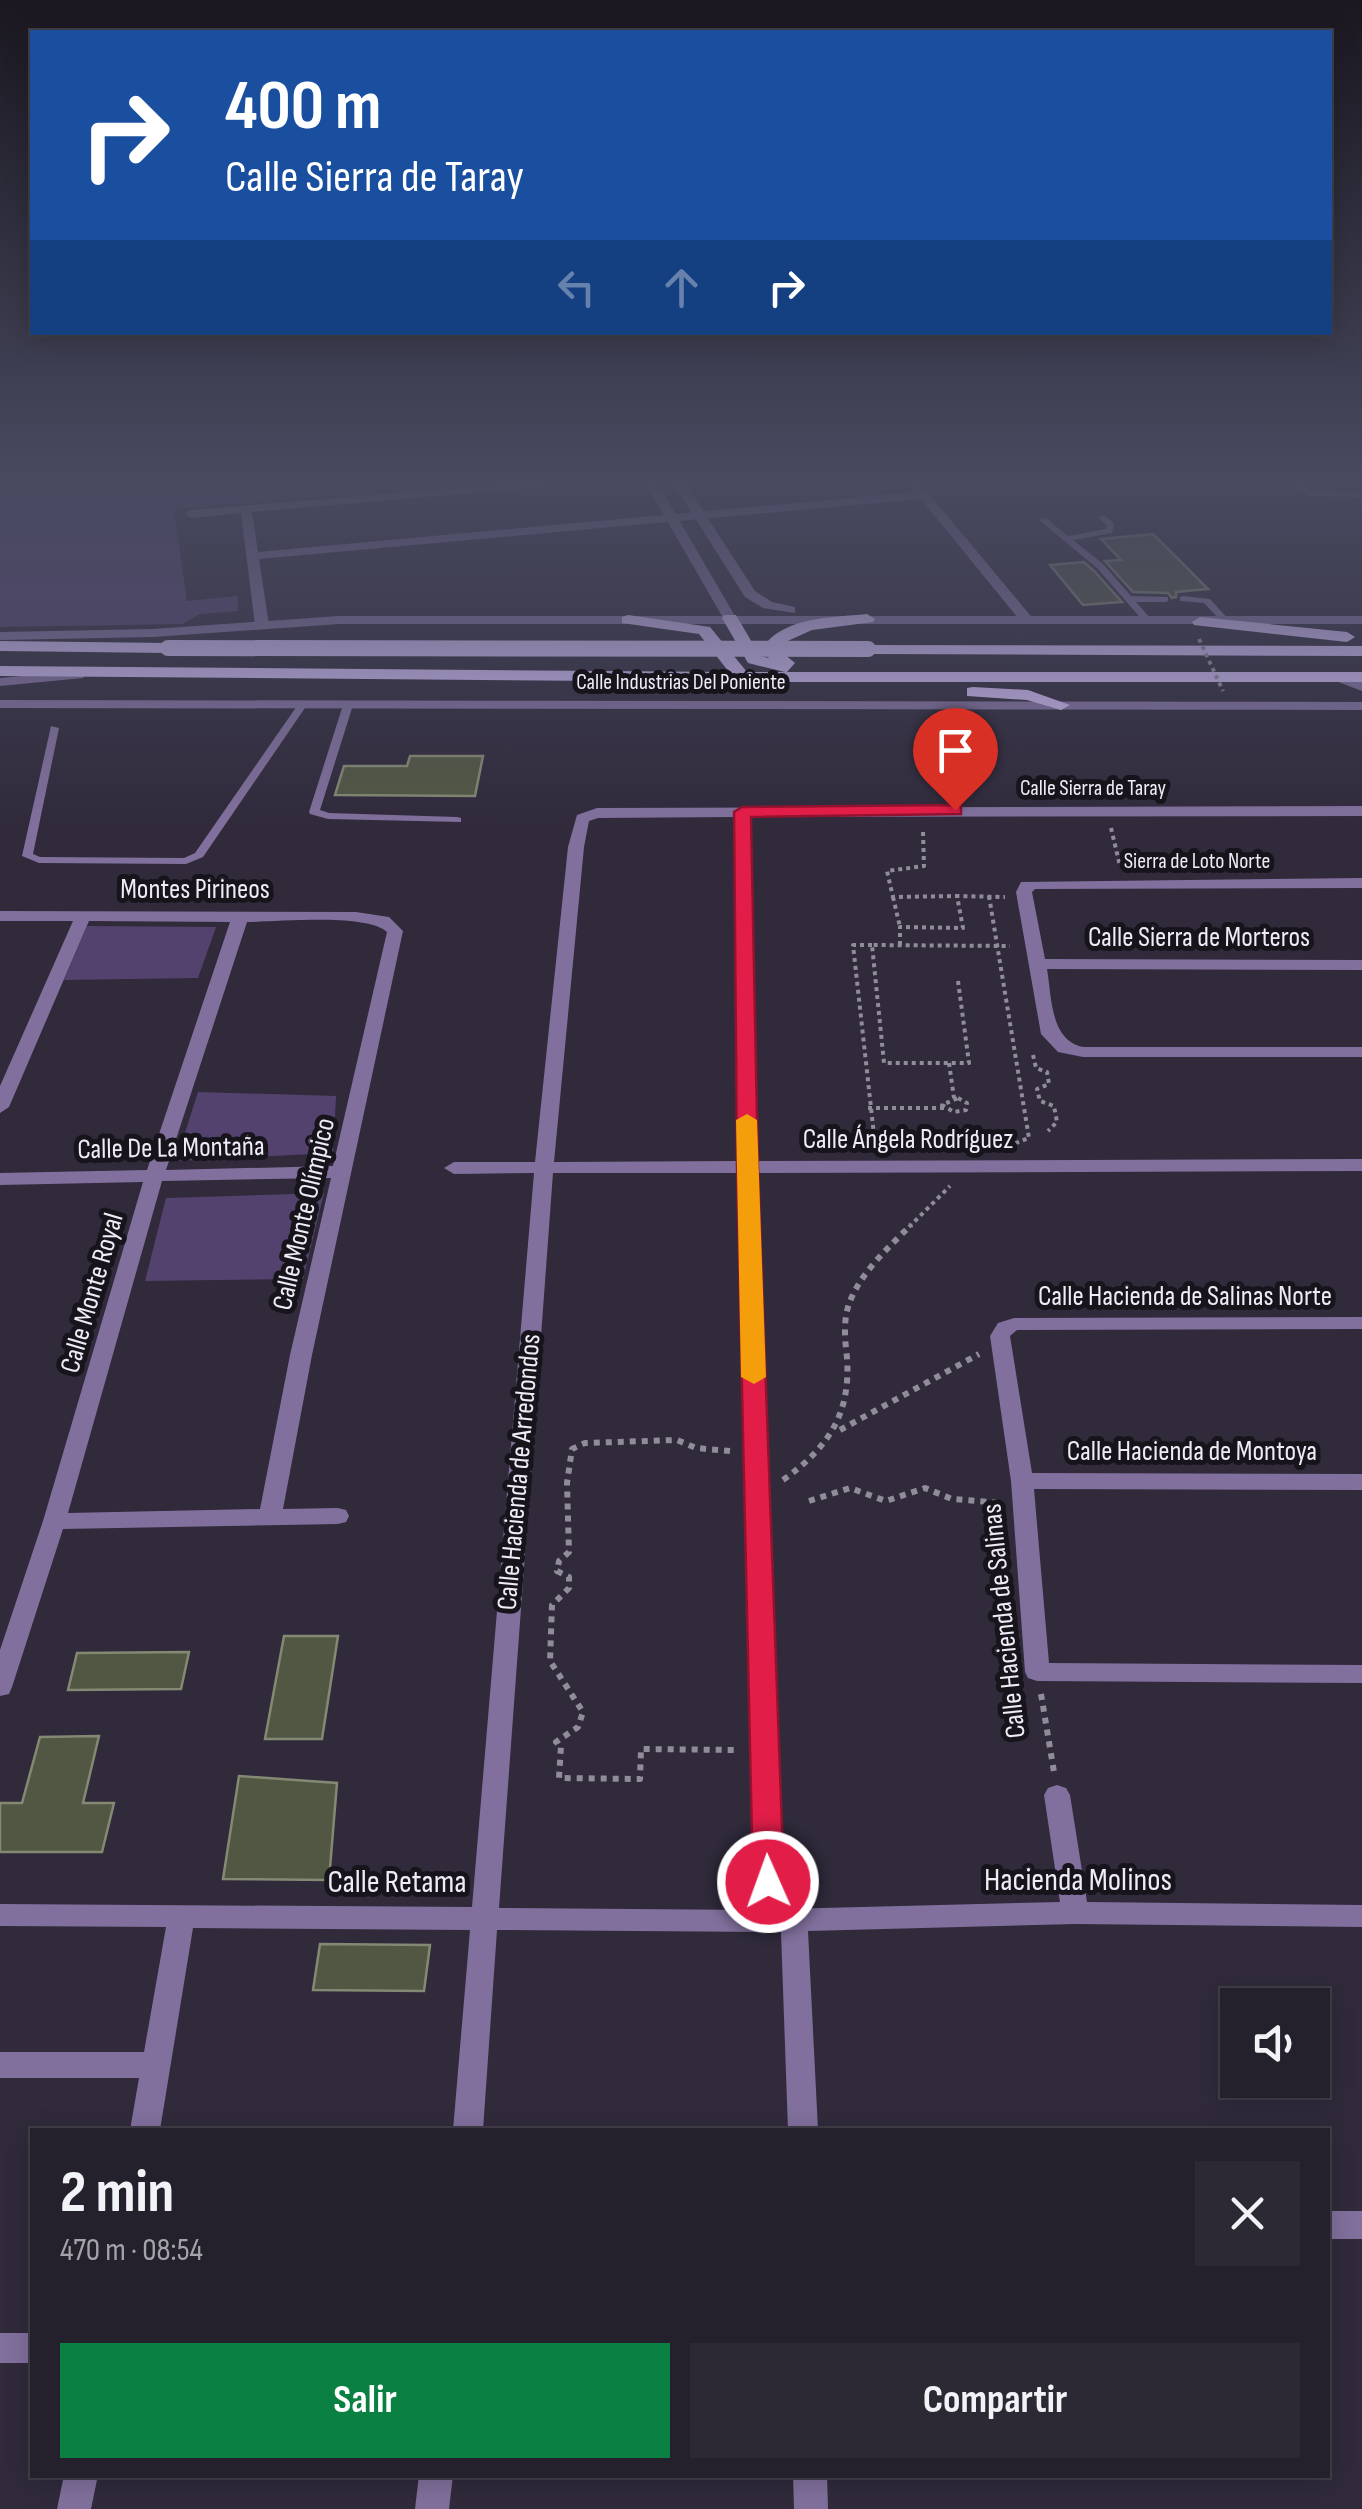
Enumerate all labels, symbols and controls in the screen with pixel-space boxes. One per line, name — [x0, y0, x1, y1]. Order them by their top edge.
text: 400 m — [225, 65, 382, 149]
icon: right — [60, 70, 190, 200]
text: Calle Sierra de Taray — [225, 150, 524, 205]
icon: left — [549, 260, 604, 315]
icon: ahead — [654, 260, 709, 315]
icon: right — [759, 260, 814, 315]
street label: Calle Industrias Del Poniente — [576, 669, 786, 696]
pin — [913, 708, 998, 811]
icon: arrive — [928, 723, 983, 778]
street label: Calle Sierra de Taray — [1020, 775, 1167, 802]
street label: Sierra de Loto Norte — [1124, 848, 1270, 875]
street label: Montes Pirineos — [120, 873, 270, 906]
street label: Calle Sierra de Morteros — [1088, 921, 1310, 954]
street label: Calle Monte Olímpico — [266, 1115, 342, 1313]
street label: Calle Ángela Rodríguez — [803, 1123, 1013, 1156]
street label: Calle De La Montaña — [77, 1130, 265, 1166]
street label: Calle Monte Royal — [53, 1209, 131, 1377]
street label: Calle Hacienda de Salinas Norte — [1038, 1280, 1332, 1313]
street label: Calle Hacienda de Arredondos — [490, 1333, 548, 1611]
street label: Calle Hacienda de Montoya — [1067, 1435, 1317, 1468]
street label: Calle Hacienda de Salinas — [975, 1502, 1033, 1740]
position arrow — [716, 1830, 820, 1934]
street label: Hacienda Molinos — [984, 1861, 1172, 1900]
street label: Calle Retama — [327, 1863, 467, 1902]
map controls — [1220, 1988, 1330, 2098]
button: sound — [1220, 1988, 1330, 2098]
text: 2 min — [60, 2157, 174, 2229]
button: close — [1195, 2161, 1300, 2266]
text: 470 m · 08:54 — [60, 2231, 203, 2270]
button: Salir — [60, 2343, 670, 2458]
button: Compartir — [690, 2343, 1300, 2458]

